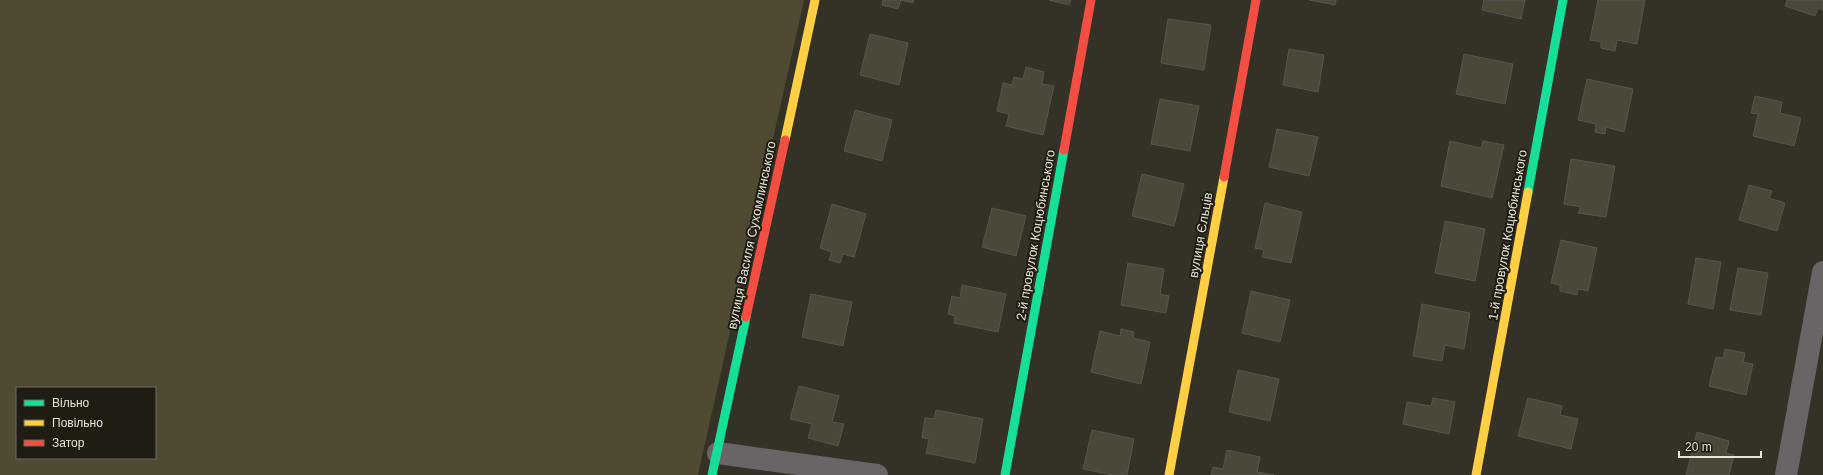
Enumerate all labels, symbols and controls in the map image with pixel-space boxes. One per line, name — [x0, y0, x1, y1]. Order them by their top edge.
street label: вулиця Василя Сухомлинського — [724, 140, 779, 331]
street label: 2-й провулок Коцюбинського — [1013, 149, 1058, 322]
street label: 1-й провулок Коцюбинського — [1485, 149, 1530, 322]
street label: вулиця Єльців — [1186, 191, 1215, 279]
legend — [16, 387, 156, 459]
text: Вільно — [52, 396, 90, 410]
text: Повільно — [52, 416, 103, 430]
scale bar — [1679, 433, 1761, 459]
text: Затор — [52, 436, 85, 450]
text: 20 m — [1685, 440, 1712, 454]

